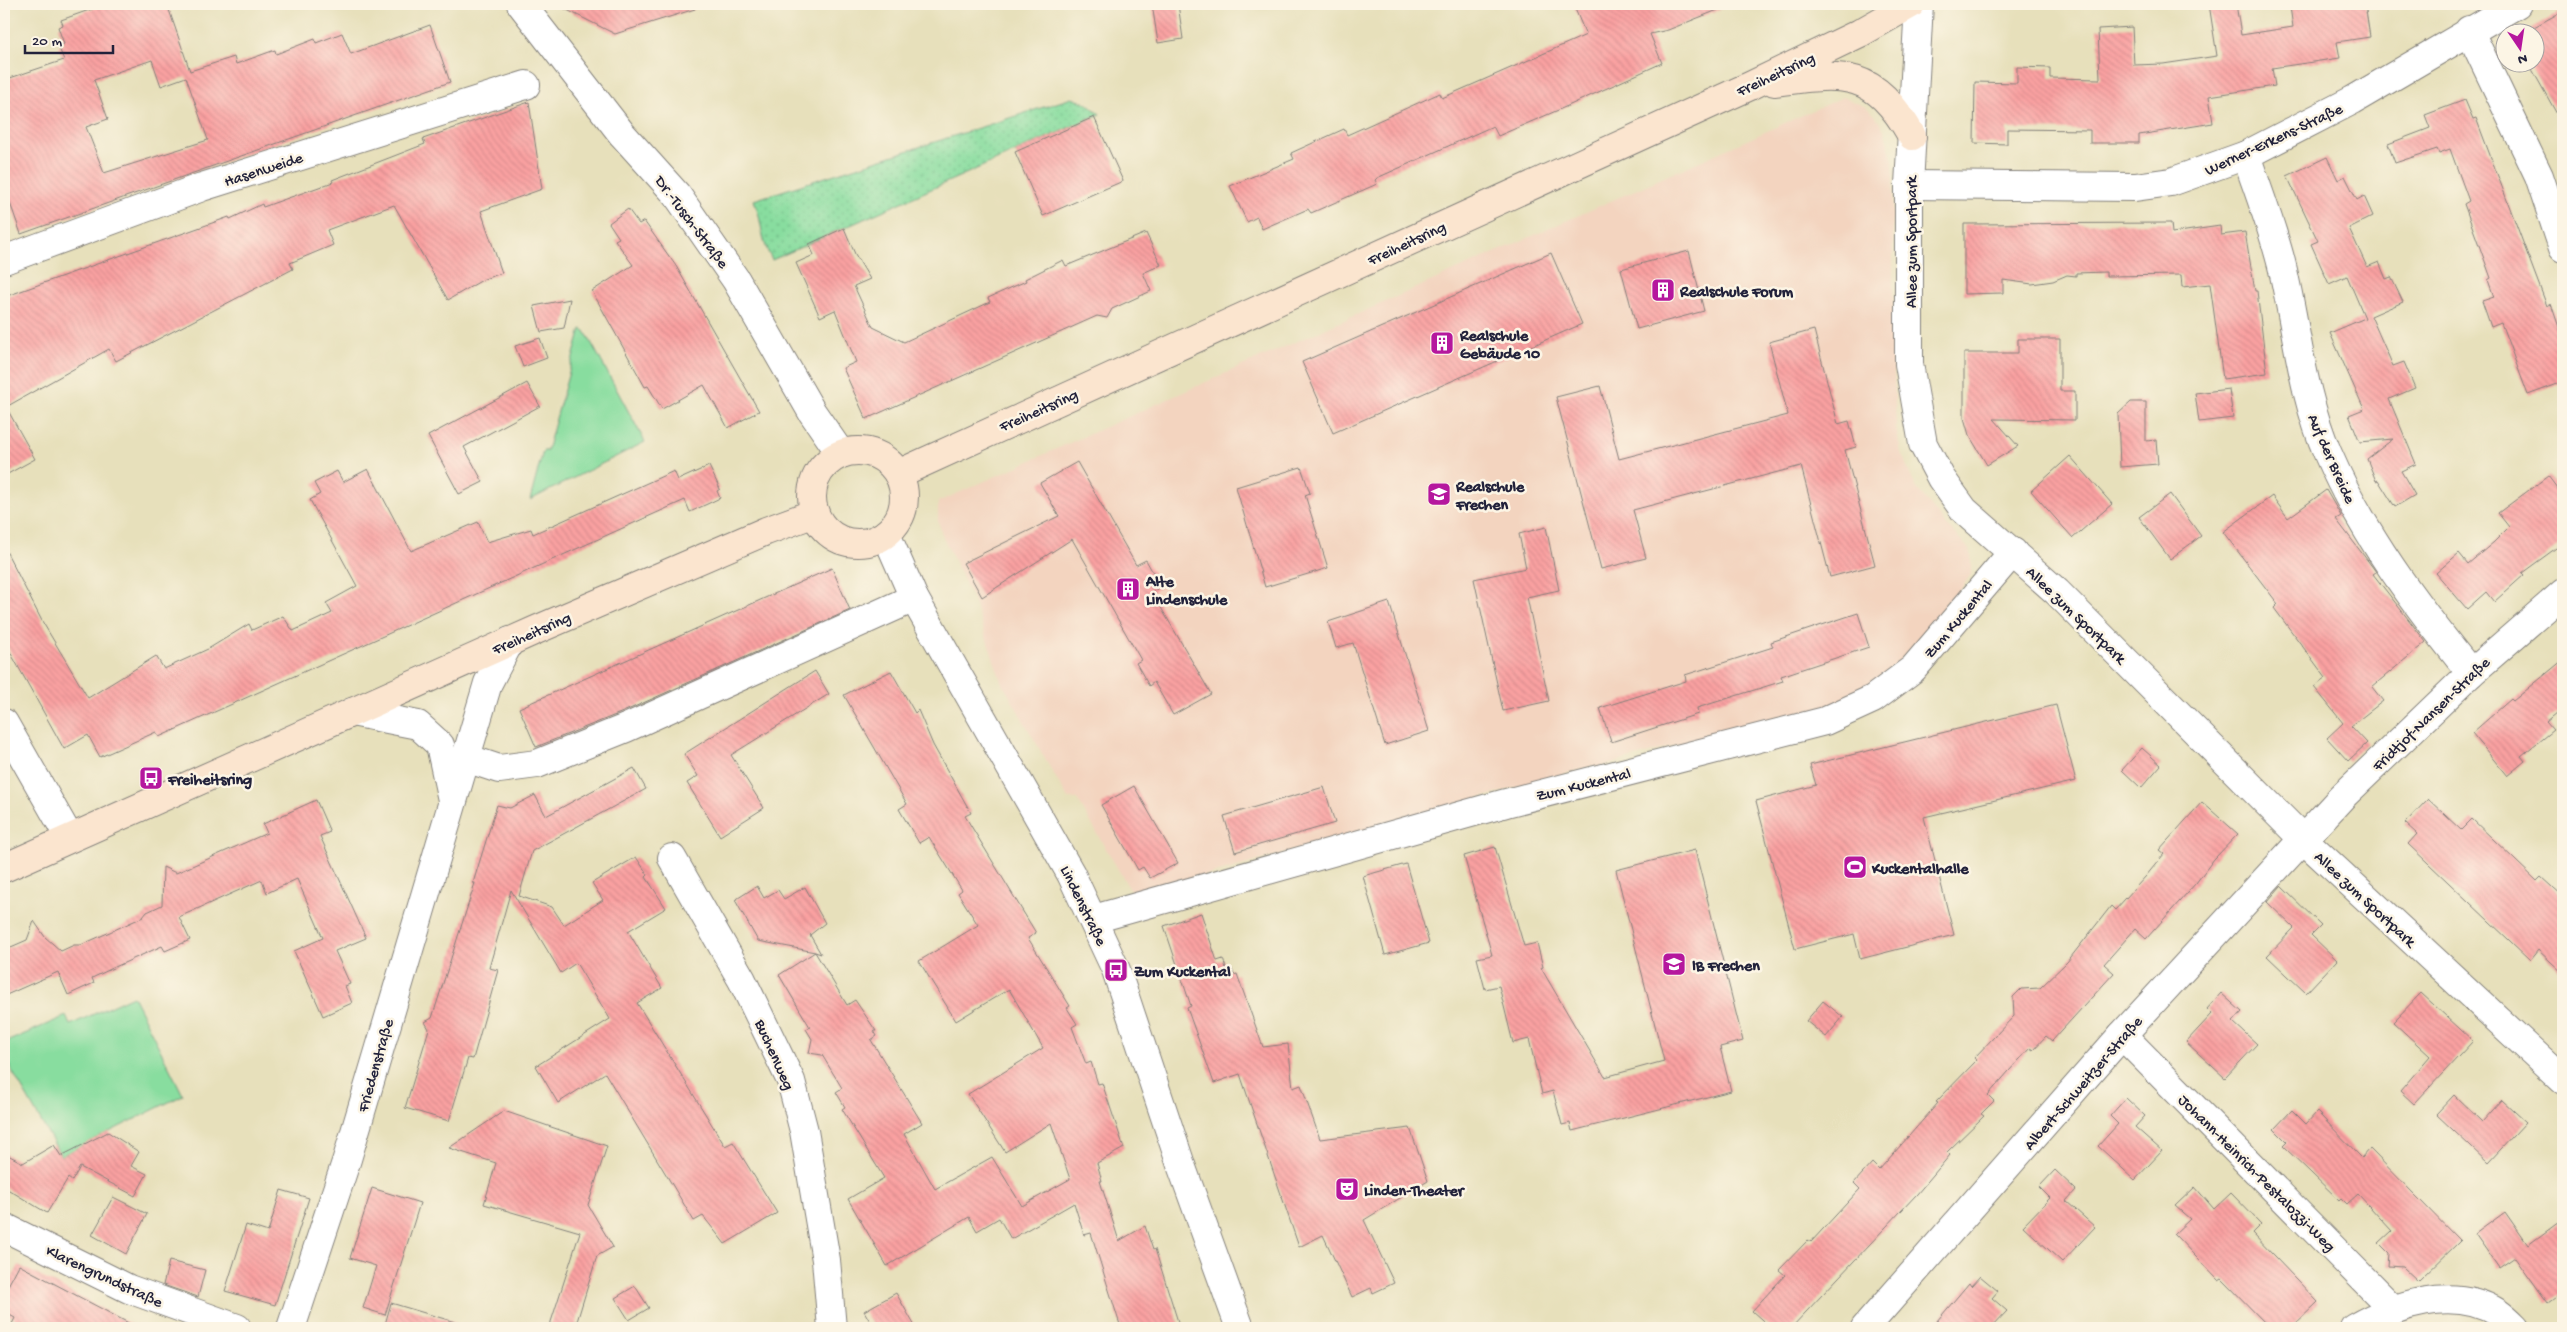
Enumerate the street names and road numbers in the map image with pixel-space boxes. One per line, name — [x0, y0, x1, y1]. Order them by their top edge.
street label: Freiheitsring — [1733, 50, 1819, 103]
street label: Werner-Erkens-Straße — [2202, 101, 2347, 181]
street label: Hasenweide — [222, 149, 306, 193]
street label: Dr.-Tusch-Straße — [649, 172, 732, 274]
street label: Allee zum Sportpark — [1904, 174, 1923, 308]
street label: Freiheitsring — [1364, 219, 1450, 272]
street label: Freiheitsring — [996, 386, 1082, 438]
street label: Auf der Breide — [2302, 412, 2358, 508]
street label: Allee zum Sportpark — [2021, 564, 2130, 670]
street label: Zum Kuckental — [1921, 577, 1998, 663]
street label: Freiheitsring — [489, 609, 575, 661]
street label: Fridtjof-Nansen-Straße — [2369, 654, 2496, 777]
street label: Zum Kuckental — [1535, 765, 1633, 807]
street label: Allee zum Sportpark — [2309, 849, 2420, 954]
street label: Lindenstraße — [1054, 863, 1110, 951]
street label: Albert-Schweitzer-Straße — [2021, 1013, 2149, 1155]
street label: Buchenweg — [748, 1016, 797, 1094]
street label: Friedenstraße — [355, 1017, 400, 1116]
street label: Johann-Heinrich-Pestalozzi-Weg — [2173, 1092, 2338, 1257]
street label: Klarengrundstraße — [42, 1243, 166, 1314]

